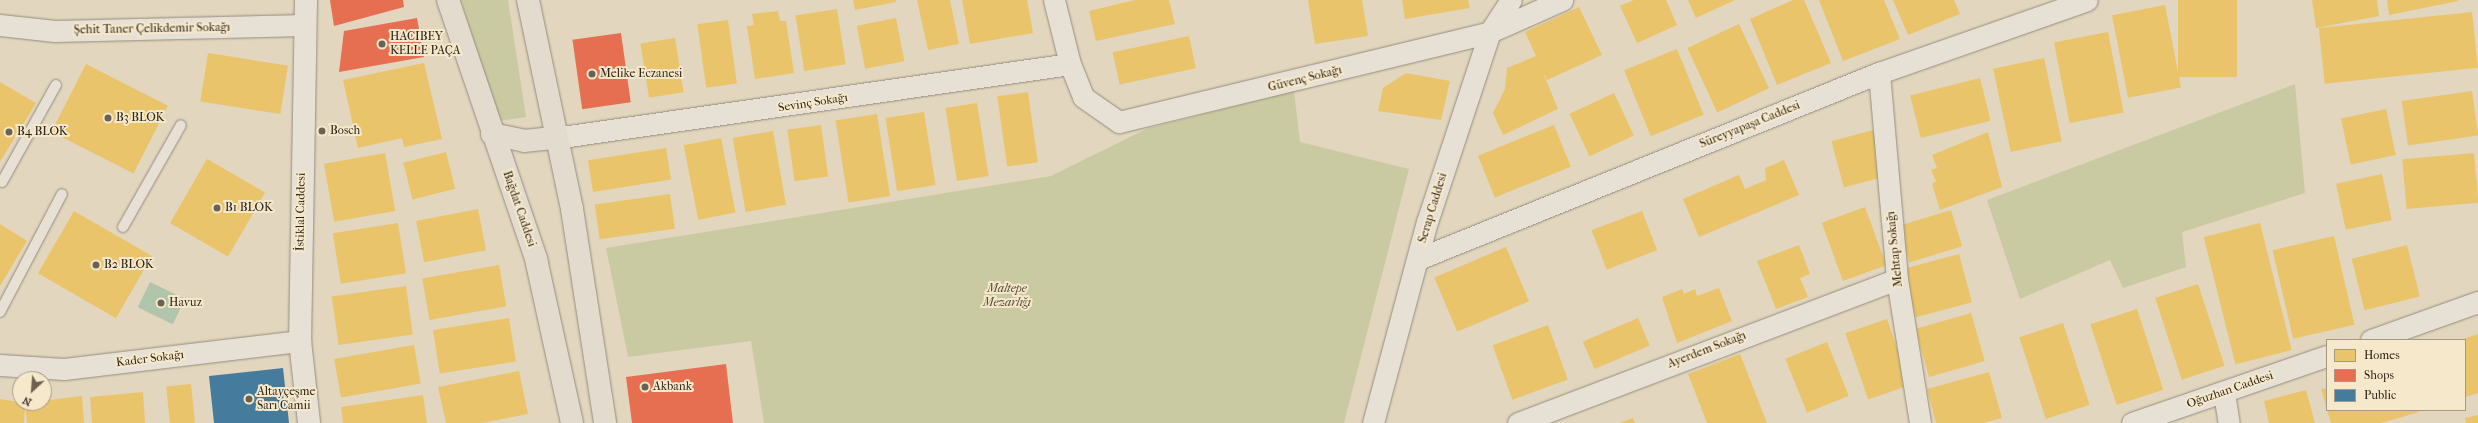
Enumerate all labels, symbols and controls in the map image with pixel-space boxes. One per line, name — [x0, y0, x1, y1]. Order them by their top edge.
street label: Şehit Taner Çelikdemir Sokağı — [74, 20, 230, 38]
place label: HACIBEY KELLE PAÇA — [390, 30, 461, 58]
marker: HACIBEY KELLE PAÇA — [377, 39, 387, 49]
street label: Güvenç Sokağı — [1267, 63, 1343, 95]
place label: Melike Eczanesi — [600, 67, 682, 81]
marker: Melike Eczanesi — [587, 69, 597, 79]
street label: Sevinç Sokağı — [777, 90, 849, 116]
street label: Süreyyapaşa Caddesi — [1698, 98, 1802, 152]
place label: B3 BLOK — [116, 111, 164, 125]
marker: B3 BLOK — [103, 113, 113, 123]
place label: Bosch — [330, 124, 360, 138]
place label: B4 BLOK — [17, 125, 68, 139]
marker: Bosch — [317, 126, 327, 136]
marker: B4 BLOK — [4, 127, 14, 137]
street label: Bağdat Caddesi — [499, 169, 539, 249]
street label: Serap Caddesi — [1416, 171, 1450, 245]
street label: İstiklal Caddesi — [293, 173, 309, 251]
place label: B1 BLOK — [225, 201, 273, 215]
marker: B1 BLOK — [212, 203, 222, 213]
street label: Mehtap Sokağı — [1884, 210, 1906, 288]
place label: B2 BLOK — [104, 258, 154, 272]
marker: B2 BLOK — [91, 260, 101, 270]
park label: Maltepe Mezarlığı — [983, 282, 1031, 310]
place label: Havuz — [169, 296, 202, 310]
marker: Havuz — [156, 298, 166, 308]
street label: Ayerdem Sokağı — [1666, 328, 1748, 372]
legend — [2326, 339, 2466, 411]
street label: Kader Sokağı — [115, 348, 185, 370]
text: Homes — [2364, 348, 2400, 362]
street label: Oğuzhan Caddesi — [2185, 368, 2275, 412]
text: Shops — [2364, 368, 2394, 382]
north arrow — [12, 371, 52, 411]
place label: Akbank — [653, 380, 692, 394]
marker: Akbank — [640, 382, 650, 392]
place label: Altayçeşme Sarı Camii — [257, 385, 315, 413]
text: Public — [2364, 388, 2396, 402]
text: N — [20, 394, 34, 409]
marker: Altayçeşme Sarı Camii — [244, 394, 254, 404]

